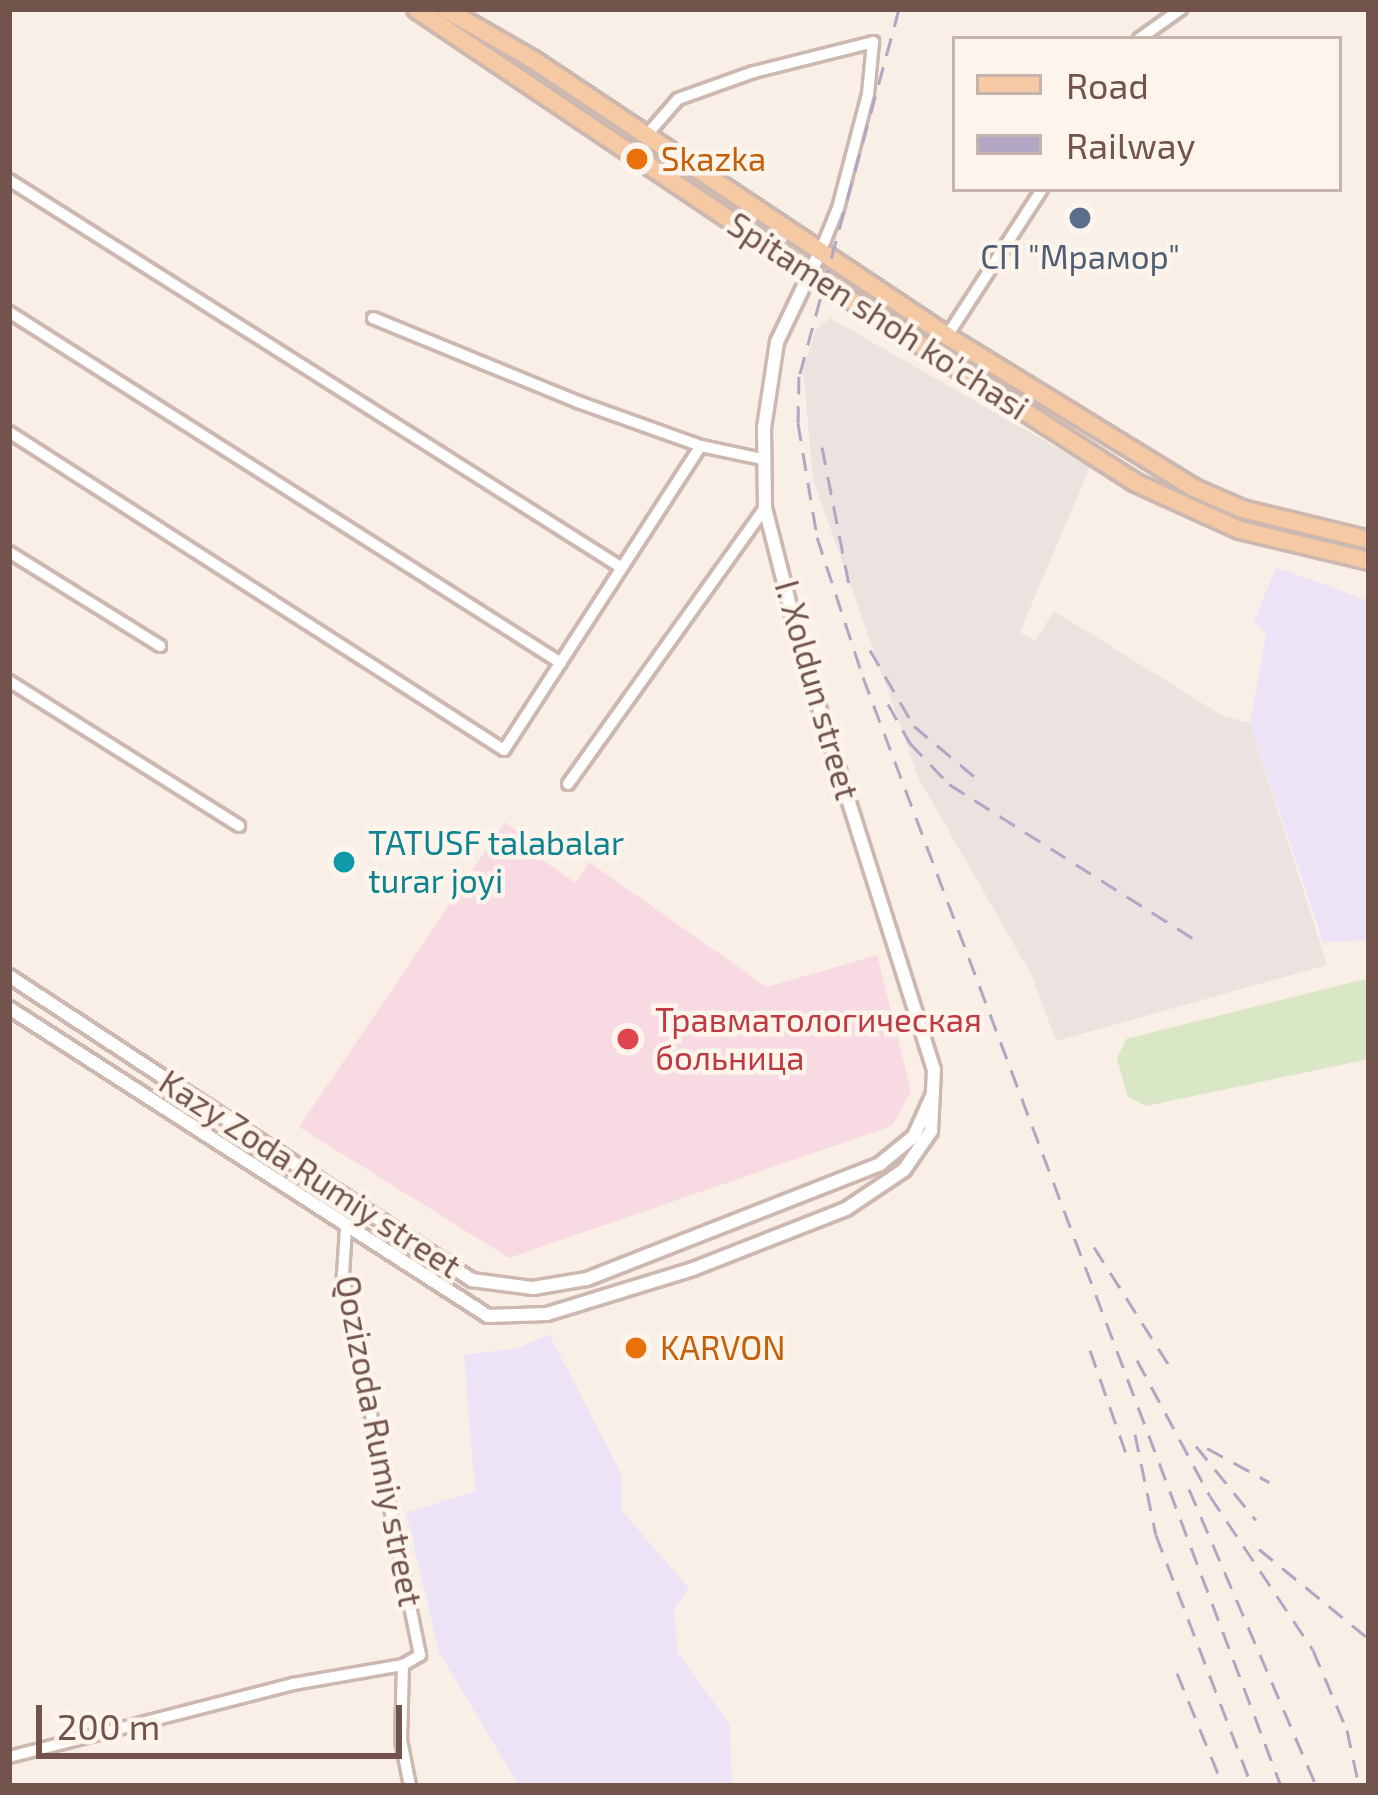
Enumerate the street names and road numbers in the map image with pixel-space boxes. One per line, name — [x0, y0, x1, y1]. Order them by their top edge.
street label: Spitamen shoh ko'chasi — [720, 204, 1036, 428]
street label: I. Xoldun street — [767, 576, 867, 804]
street label: Kazy Zoda Rumiy street — [151, 1061, 469, 1287]
street label: Qozizoda Rumiy street — [327, 1272, 431, 1610]

